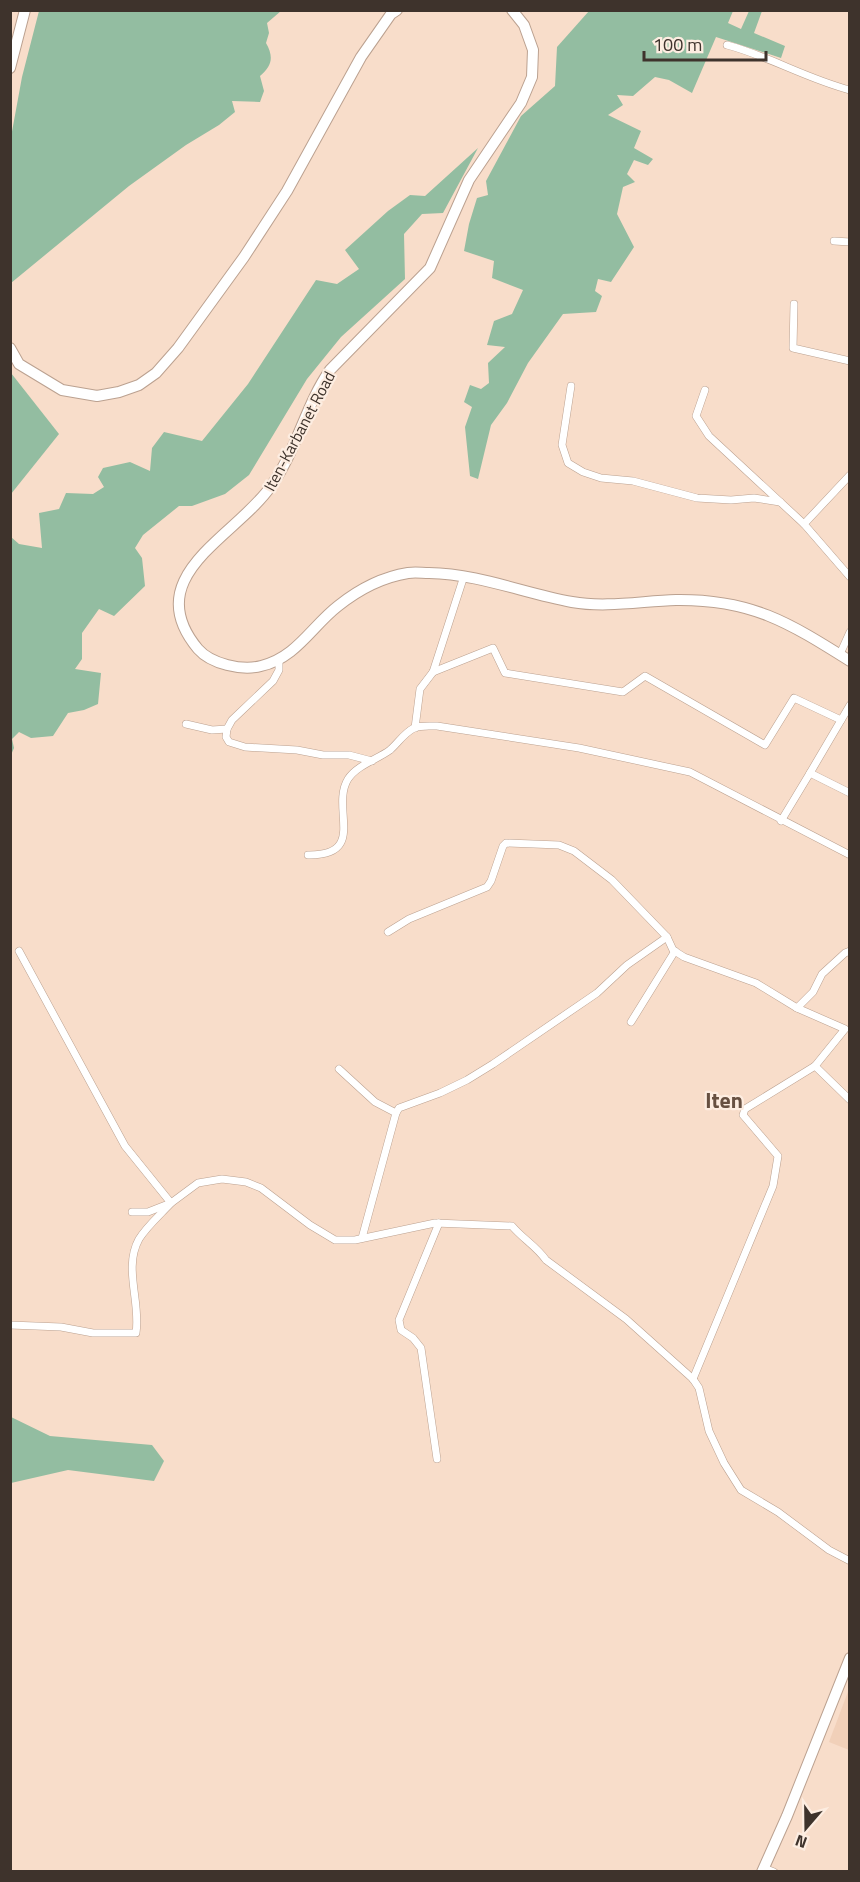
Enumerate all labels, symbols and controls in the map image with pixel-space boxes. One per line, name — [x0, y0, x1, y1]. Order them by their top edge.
scale bar — [644, 24, 766, 62]
text: 100 m — [653, 31, 702, 58]
street label: Iten-Karbanet Road — [257, 367, 341, 495]
district label: Iten — [705, 1083, 743, 1117]
north arrow — [776, 1798, 836, 1858]
text: N — [792, 1829, 810, 1855]

